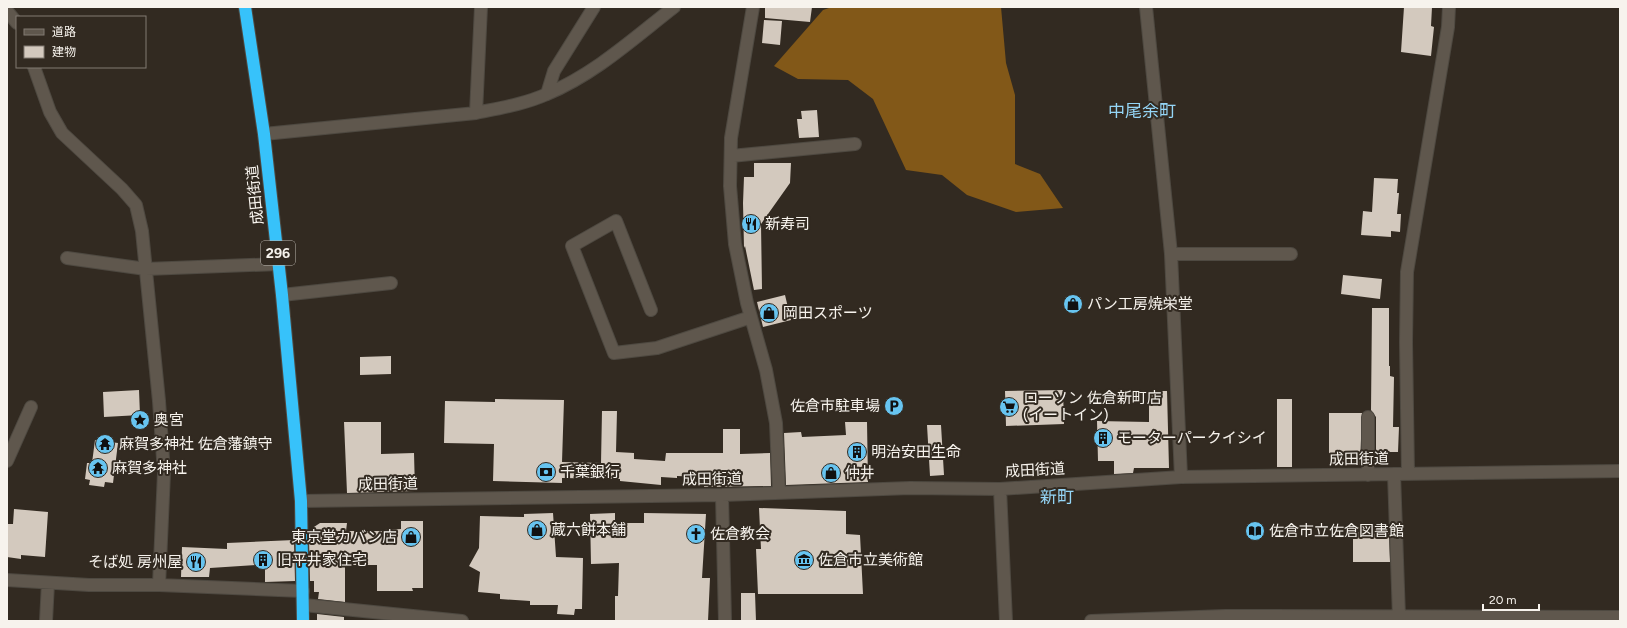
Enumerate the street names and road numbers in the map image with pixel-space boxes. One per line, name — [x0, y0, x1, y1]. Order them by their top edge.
street label: 成田街道 — [243, 164, 267, 226]
road number: 296 — [261, 241, 295, 265]
street label: 成田街道 — [1329, 449, 1389, 469]
street label: 成田街道 — [1005, 459, 1065, 481]
street label: 成田街道 — [682, 469, 742, 489]
street label: 成田街道 — [358, 474, 418, 494]

